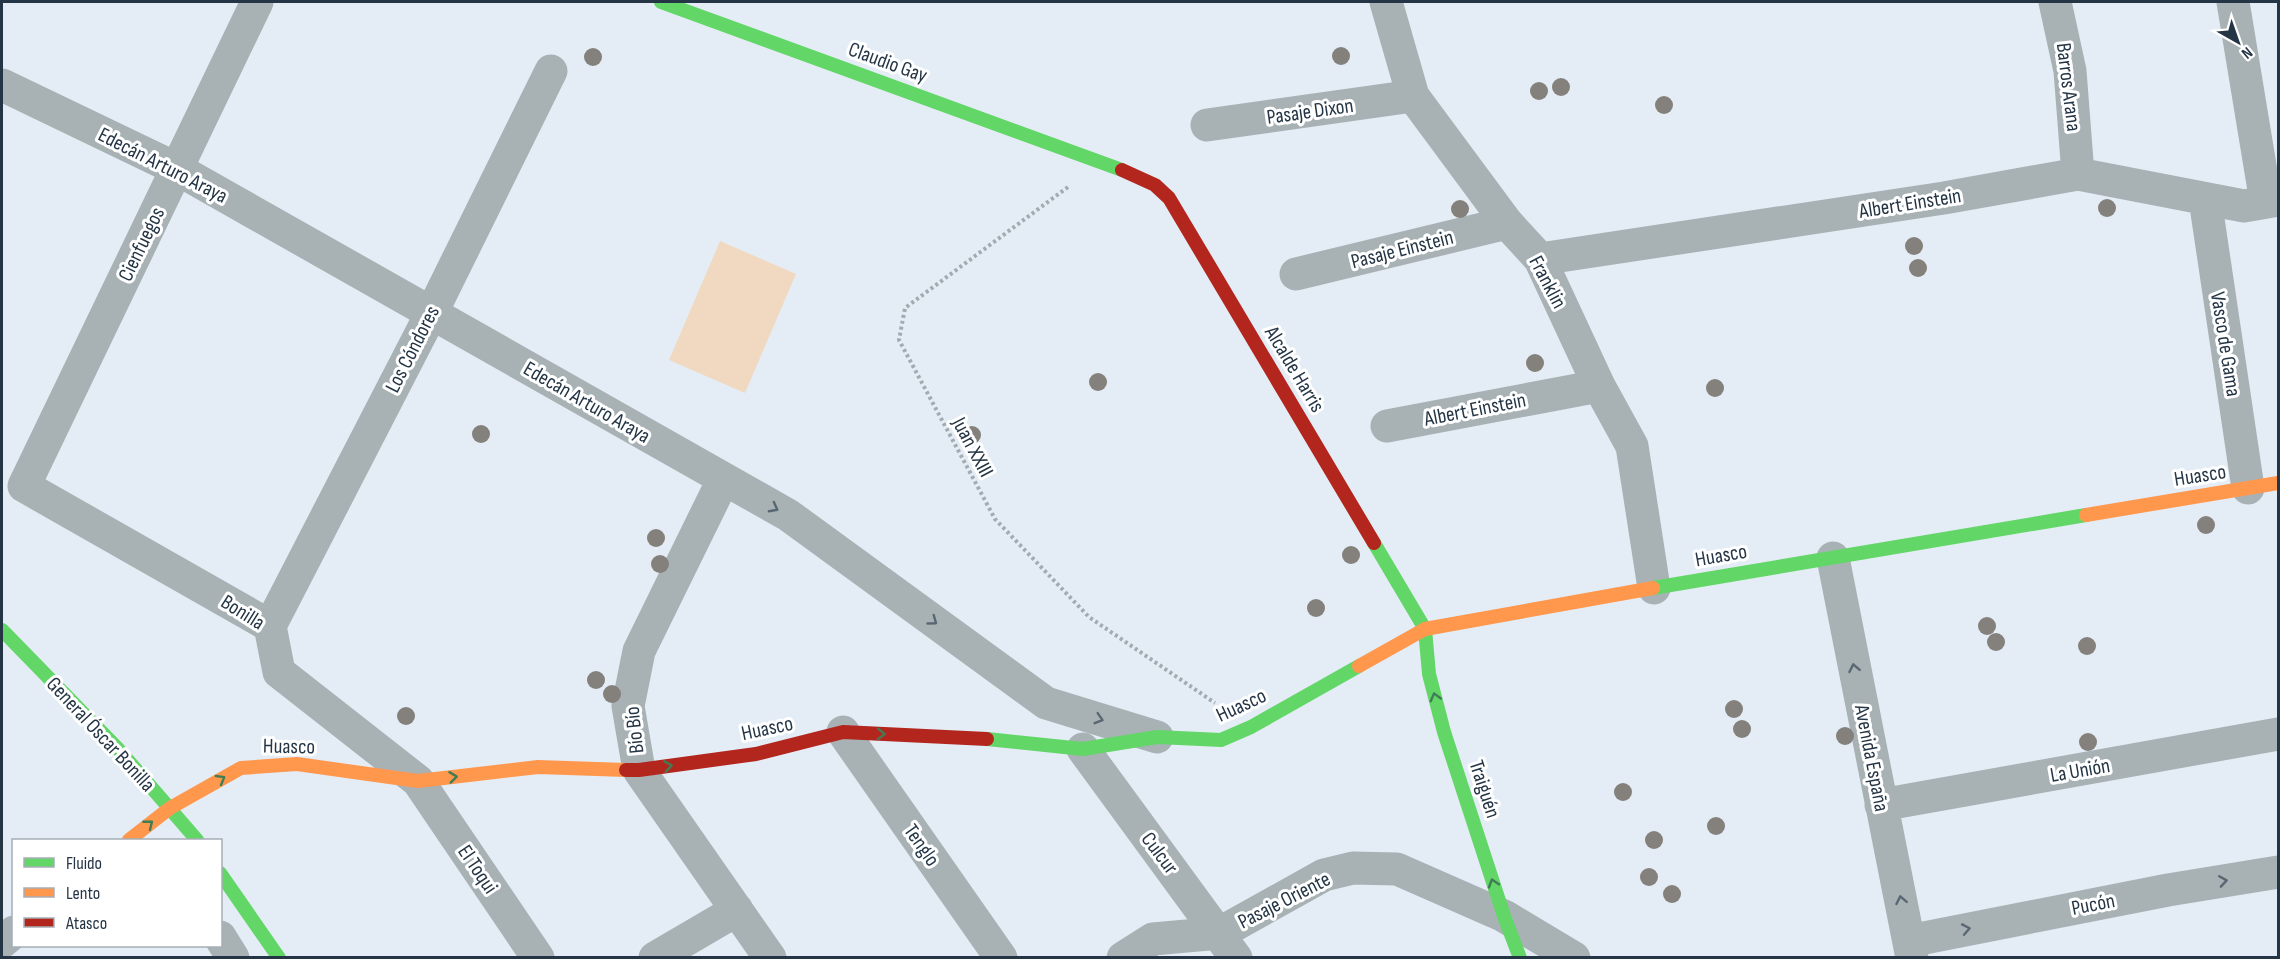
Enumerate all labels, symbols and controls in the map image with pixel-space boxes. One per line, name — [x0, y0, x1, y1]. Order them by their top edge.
north arrow — [2208, 12, 2268, 72]
street label: Claudio Gay — [845, 37, 931, 88]
street label: Barros Arana — [2051, 41, 2086, 133]
text: N — [2237, 42, 2256, 62]
street label: Pasaje Dixon — [1265, 93, 1355, 130]
street label: Edecán Arturo Araya — [94, 122, 232, 209]
street label: Albert Einstein — [1856, 183, 1963, 224]
street label: Cienfuegos — [113, 203, 170, 285]
street label: Pasaje Einstein — [1348, 225, 1456, 274]
street label: Franklin — [1523, 252, 1572, 313]
street label: Vasco de Gama — [2205, 290, 2246, 398]
street label: Los Cóndores — [380, 302, 445, 397]
street label: Alcalde Harris — [1259, 321, 1330, 417]
street label: Edecán Arturo Araya — [519, 356, 654, 449]
street label: Albert Einstein — [1421, 387, 1528, 432]
street label: Juan XXIII — [946, 412, 999, 481]
street label: Huasco — [2172, 459, 2228, 492]
one-way arrow — [768, 501, 778, 512]
street label: Huasco — [1693, 539, 1749, 572]
street label: Bonilla — [216, 589, 269, 635]
one-way arrow — [926, 614, 937, 625]
one-way arrow — [1848, 663, 1861, 673]
street label: General Óscar Bonilla — [41, 672, 160, 797]
street label: Huasco — [1212, 683, 1270, 728]
one-way arrow — [1430, 692, 1442, 703]
street label: Avenida España — [1849, 702, 1894, 814]
street label: Bío Bío — [620, 705, 649, 755]
street label: Huasco — [739, 711, 795, 746]
one-way arrow — [1093, 712, 1104, 724]
one-way arrow — [876, 728, 885, 740]
street label: Huasco — [263, 734, 315, 759]
street label: La Unión — [2048, 753, 2112, 788]
street label: Traiguén — [1463, 757, 1506, 821]
one-way arrow — [664, 760, 673, 772]
one-way arrow — [449, 771, 458, 784]
one-way arrow — [215, 775, 225, 786]
street label: Tenglo — [898, 819, 945, 871]
one-way arrow — [143, 821, 154, 832]
street label: Culcur — [1136, 827, 1183, 879]
legend — [12, 839, 222, 947]
street label: El Toqui — [452, 840, 503, 898]
text: Fluido — [66, 853, 102, 874]
street label: Pasaje Oriente — [1234, 867, 1335, 934]
one-way arrow — [2218, 875, 2228, 888]
one-way arrow — [1488, 878, 1500, 889]
text: Lento — [66, 883, 100, 904]
street label: Pucón — [2069, 888, 2117, 921]
one-way arrow — [1895, 895, 1908, 905]
text: Atasco — [65, 913, 107, 934]
one-way arrow — [1961, 923, 1971, 936]

